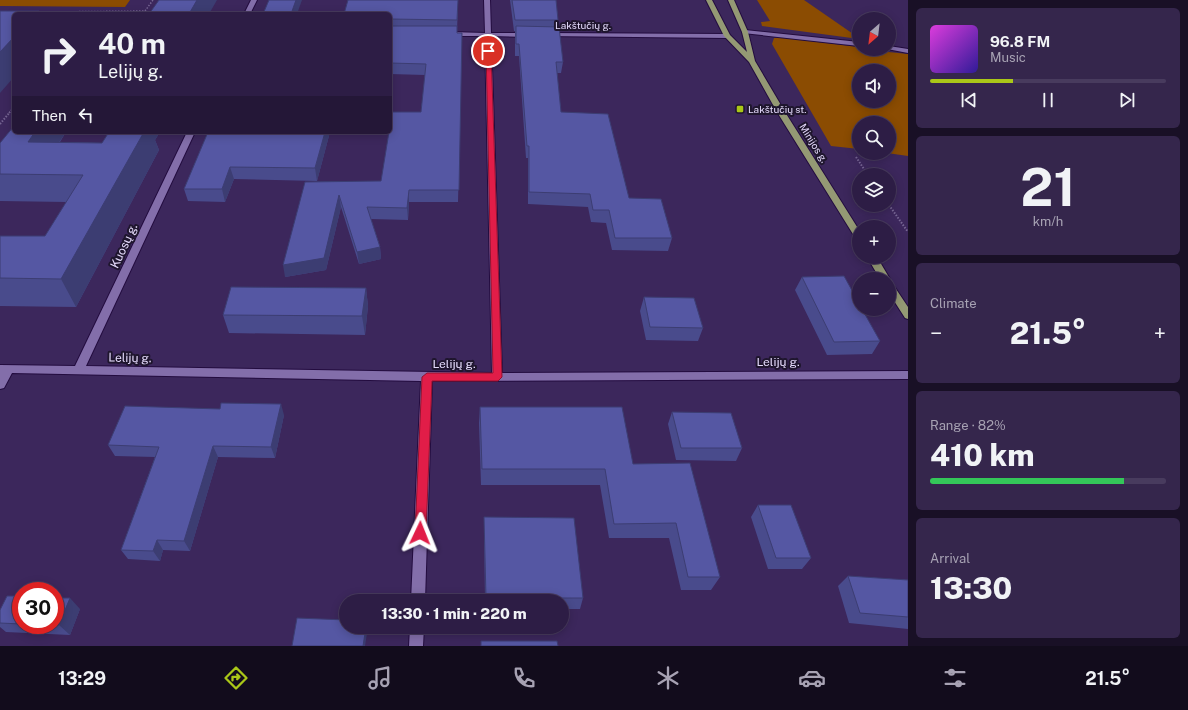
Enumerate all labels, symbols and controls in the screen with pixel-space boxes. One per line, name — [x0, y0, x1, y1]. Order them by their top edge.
north arrow — [852, 12, 896, 56]
map controls — [852, 12, 896, 316]
street label: Lakštučių g. — [555, 19, 611, 31]
text: 40 m — [98, 27, 166, 60]
icon: right — [32, 28, 84, 80]
text: 96.8 FM — [990, 33, 1050, 50]
pin — [471, 34, 505, 68]
icon: arrive — [477, 40, 499, 62]
text: Music — [990, 50, 1026, 65]
text: Lelijų g. — [98, 61, 163, 82]
button: sound — [852, 64, 896, 108]
icon: previous — [958, 89, 980, 111]
icon: pause — [1037, 89, 1059, 111]
icon: next — [1116, 89, 1138, 111]
place label: Lakštučių st. — [748, 103, 806, 115]
icon: left — [75, 104, 97, 126]
marker: Lakštučių st. — [735, 104, 745, 114]
text: Then — [32, 107, 67, 124]
button: search — [852, 116, 896, 160]
street label: Minijos g. — [797, 121, 831, 165]
text: 21 — [1020, 157, 1076, 218]
button: layers — [852, 168, 896, 212]
text: km/h — [1033, 214, 1063, 229]
button: + — [852, 220, 896, 264]
street label: Kuosų g. — [108, 221, 140, 271]
button: − — [852, 272, 896, 316]
text: Climate — [930, 296, 977, 311]
text: 21.5° — [1010, 315, 1086, 351]
text: − — [930, 320, 942, 346]
text: + — [1154, 320, 1166, 346]
street label: Lelijų g. — [108, 351, 152, 365]
street label: Lelijų g. — [756, 355, 800, 369]
street label: Lelijų g. — [432, 357, 476, 371]
text: Range · 82% — [930, 418, 1006, 433]
text: 410 km — [930, 437, 1034, 473]
position arrow — [399, 512, 441, 554]
text: Arrival — [930, 551, 970, 566]
text: 13:30 — [930, 570, 1012, 606]
speed limit sign: 30 — [12, 582, 64, 634]
text: 13:30 · 1 min · 220 m — [381, 605, 527, 622]
icon: directions — [222, 664, 250, 692]
icon: music — [366, 664, 394, 692]
icon: phone — [510, 664, 538, 692]
icon: climate — [654, 664, 682, 692]
icon: car — [798, 664, 826, 692]
icon: filters — [941, 664, 969, 692]
text: 13:29 — [58, 668, 106, 689]
text: 21.5° — [1085, 668, 1130, 689]

